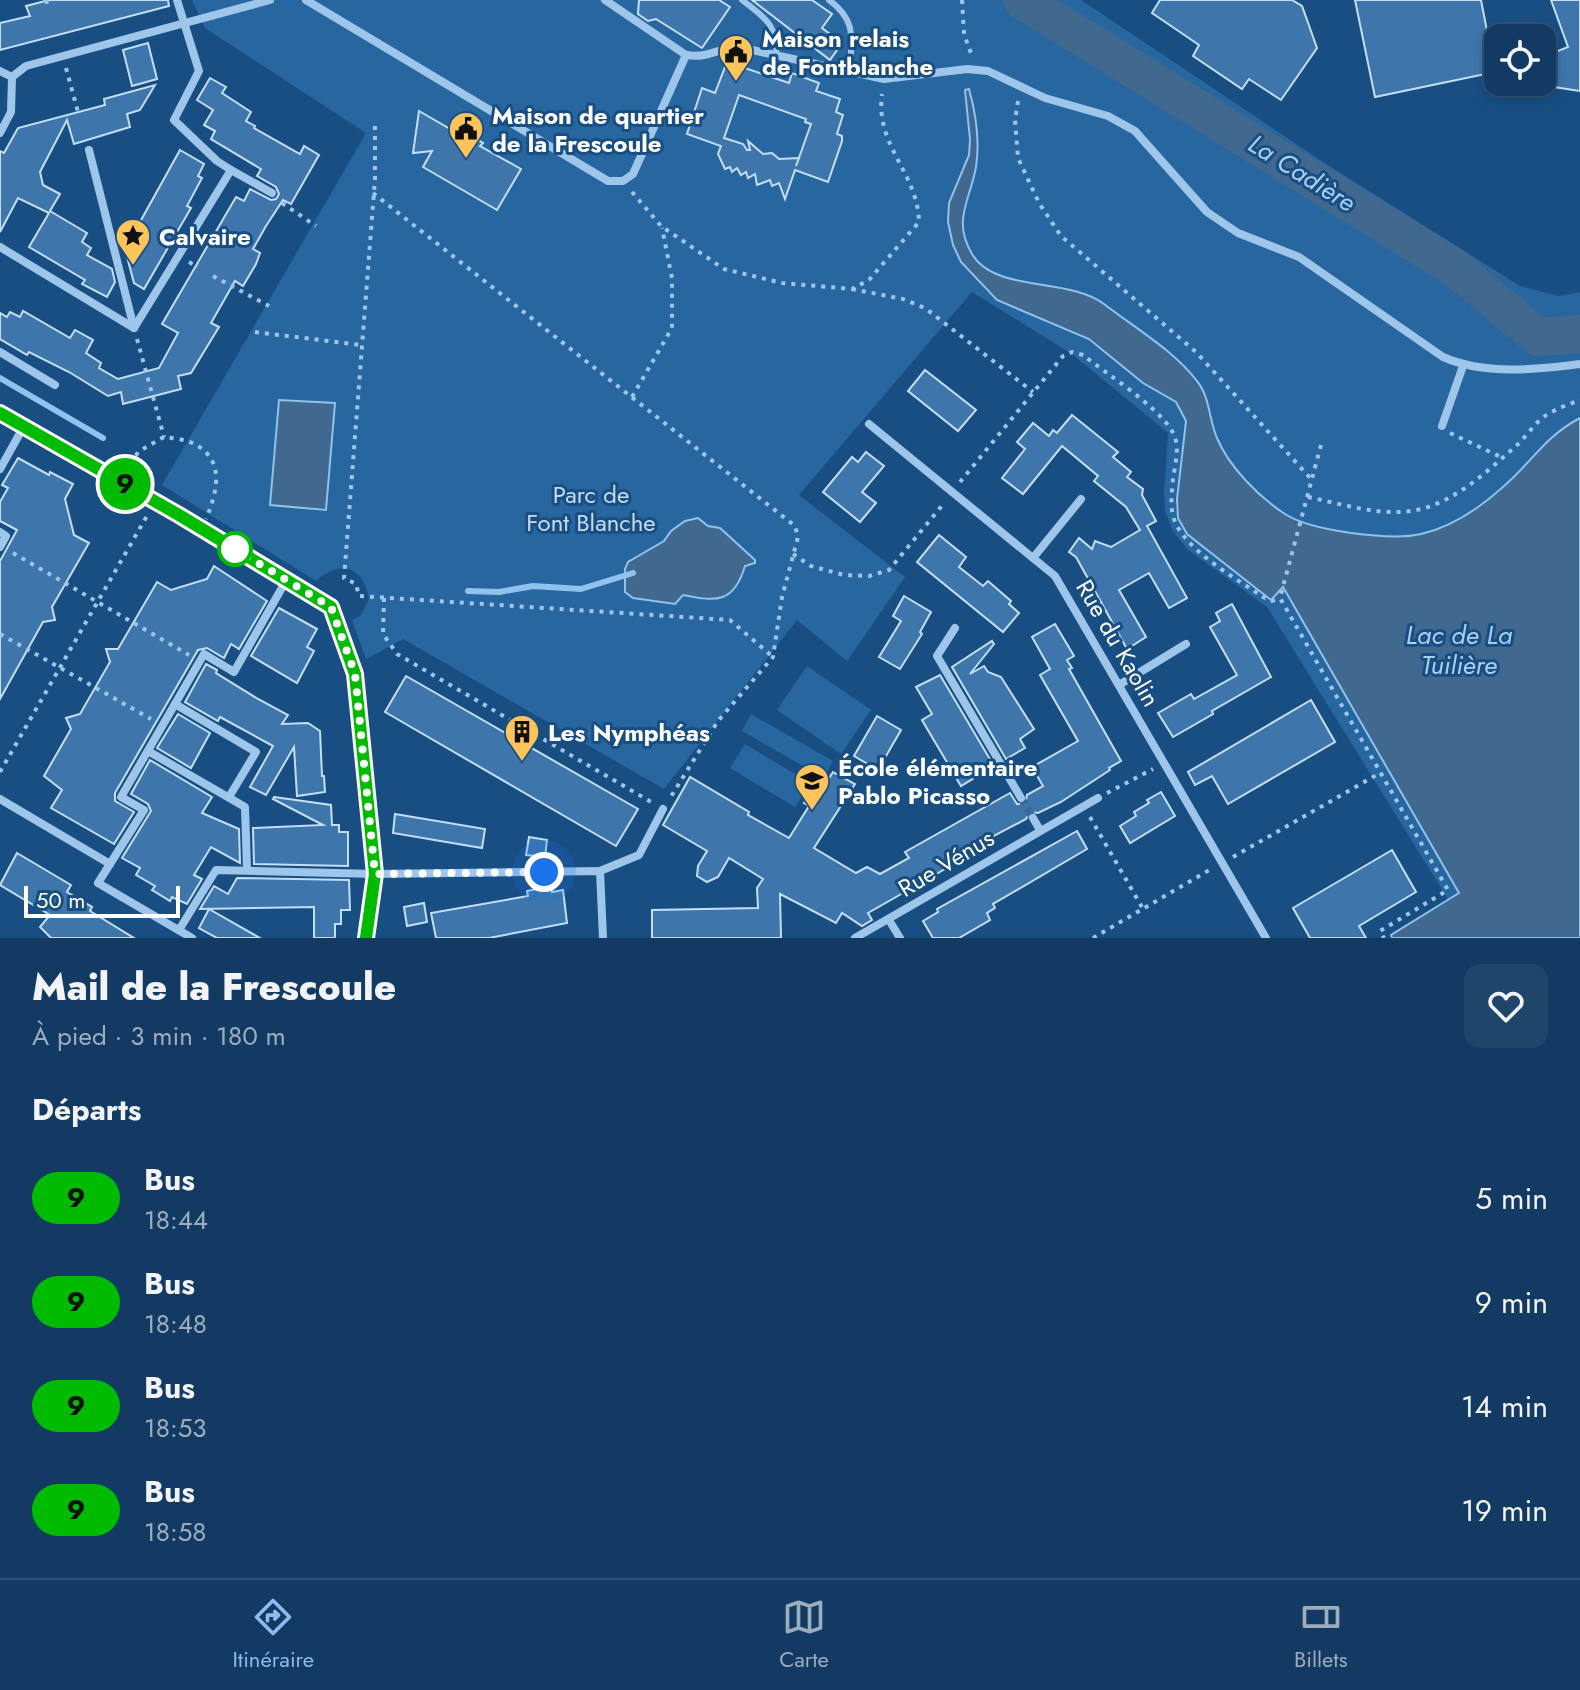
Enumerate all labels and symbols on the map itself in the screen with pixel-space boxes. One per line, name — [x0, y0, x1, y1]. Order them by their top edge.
place label: Maison relais de Fontblanche — [762, 21, 933, 84]
public building icon: Maison relais de Fontblanche — [717, 33, 755, 83]
place label: Maison de quartier de la Frescoule — [492, 98, 704, 161]
public building icon: Maison de quartier de la Frescoule — [447, 110, 485, 160]
water label: La Cadière — [1241, 125, 1363, 221]
place icon: Calvaire — [114, 217, 152, 267]
place label: Calvaire — [159, 219, 251, 254]
line badge: 9 — [99, 458, 151, 510]
park label: Parc de Font Blanche — [526, 477, 656, 540]
unlabelled marker — [218, 532, 252, 566]
street label: Rue du Kaolin — [1067, 573, 1169, 713]
water label: Lac de La Tuilière — [1406, 616, 1513, 684]
building icon: Les Nymphéas — [503, 713, 541, 763]
place label: Les Nymphéas — [548, 715, 710, 750]
place label: École élémentaire Pablo Picasso — [838, 750, 1038, 813]
school or university icon: École élémentaire Pablo Picasso — [793, 762, 831, 812]
street label: Rue Vénus — [891, 821, 1001, 905]
your location — [524, 852, 564, 892]
scale bar — [24, 882, 180, 918]

